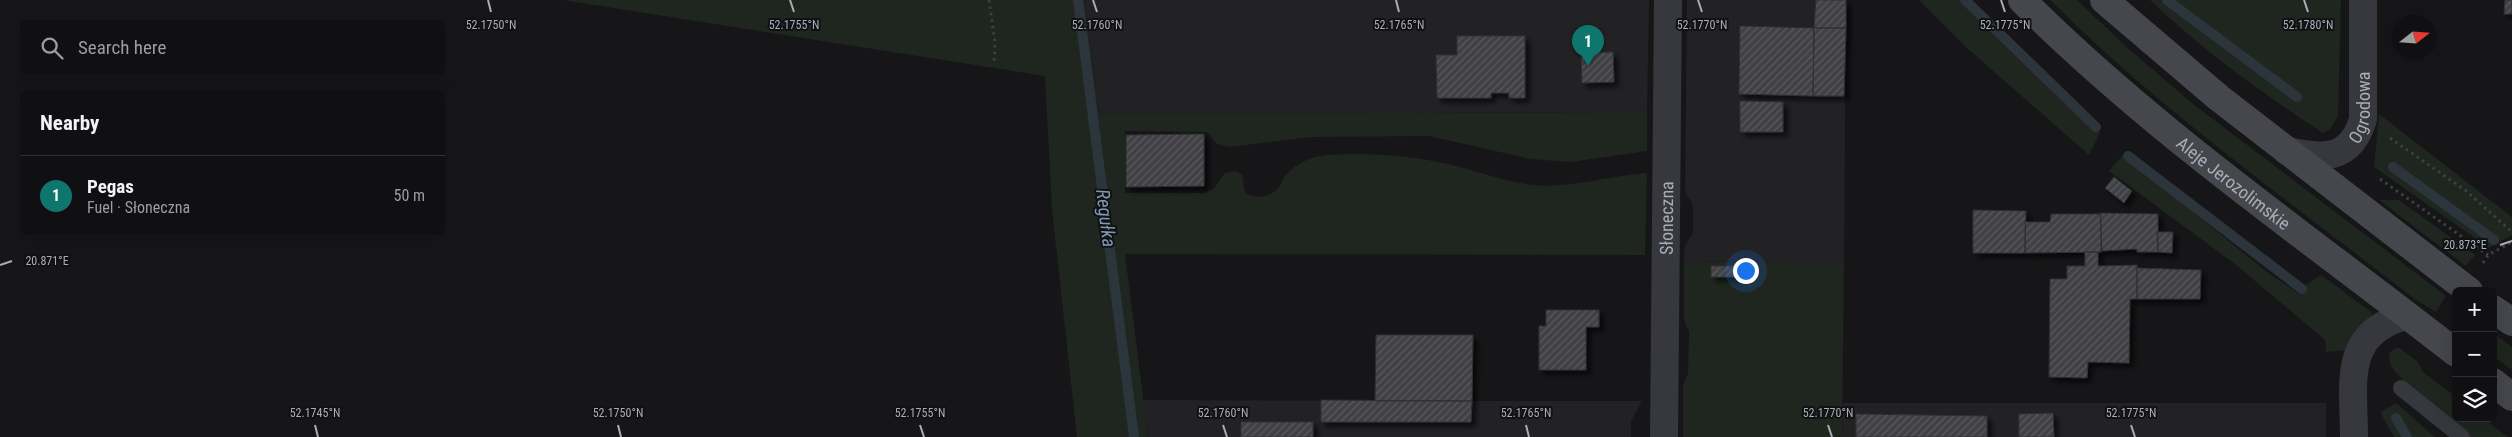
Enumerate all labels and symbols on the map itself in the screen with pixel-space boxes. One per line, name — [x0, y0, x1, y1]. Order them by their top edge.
north arrow — [2392, 15, 2437, 60]
text: 52.1750°N — [466, 18, 516, 32]
text: 52.1755°N — [769, 18, 819, 32]
text: 52.1760°N — [1072, 18, 1122, 32]
text: 52.1765°N — [1374, 18, 1424, 32]
text: 52.1770°N — [1677, 18, 1727, 32]
text: 52.1775°N — [1980, 18, 2030, 32]
text: 52.1780°N — [2283, 18, 2333, 32]
pin: 1 — [1572, 25, 1604, 66]
street label: Ogrodowa — [2344, 72, 2374, 147]
street label: Aleje Jerozolimskie — [2173, 132, 2295, 234]
street label: Słoneczna — [1655, 181, 1677, 255]
water label: Regułka — [1091, 188, 1121, 248]
text: 20.873°E — [2443, 238, 2487, 252]
text: 20.871°E — [25, 254, 69, 268]
your location — [1733, 258, 1759, 284]
text: 52.1745°N — [290, 406, 340, 420]
text: 52.1750°N — [593, 406, 643, 420]
text: 52.1755°N — [895, 406, 945, 420]
text: 52.1760°N — [1198, 406, 1248, 420]
text: 52.1765°N — [1501, 406, 1551, 420]
text: 52.1770°N — [1803, 406, 1853, 420]
text: 52.1775°N — [2106, 406, 2156, 420]

